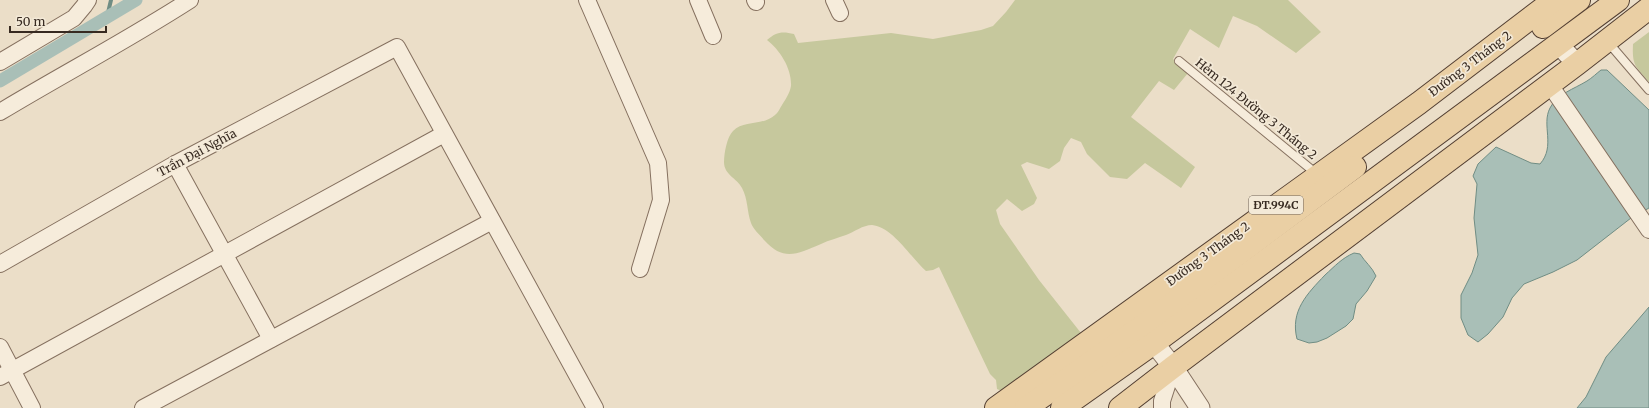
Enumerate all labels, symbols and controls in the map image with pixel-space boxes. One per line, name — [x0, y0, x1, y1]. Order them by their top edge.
scale bar — [10, 8, 106, 34]
text: 50 m — [16, 14, 45, 29]
street label: Đường 3 Tháng 2 — [1426, 28, 1514, 99]
street label: Hẻm 124 Đường 3 Tháng 2 — [1192, 55, 1320, 162]
street label: Trần Đại Nghĩa — [155, 125, 239, 180]
road number: ĐT.994C — [1249, 196, 1303, 214]
street label: Đường 3 Tháng 2 — [1163, 218, 1252, 289]

